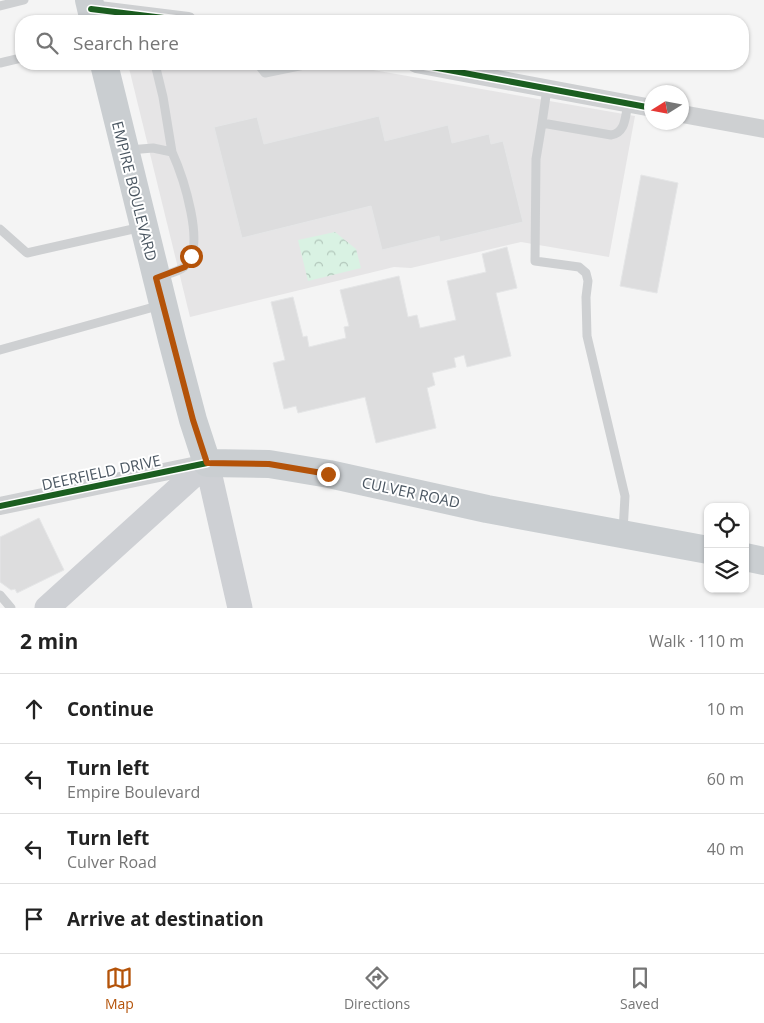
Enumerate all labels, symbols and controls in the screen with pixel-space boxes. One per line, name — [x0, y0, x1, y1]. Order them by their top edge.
search box — [15, 15, 749, 70]
icon: search — [33, 29, 61, 57]
text: Search here — [73, 30, 179, 56]
north arrow — [644, 85, 689, 130]
street label: EMPIRE BOULEVARD — [108, 119, 162, 263]
route start — [180, 245, 203, 268]
street label: DEERFIELD DRIVE — [40, 450, 162, 494]
route end — [317, 463, 340, 486]
street label: CULVER ROAD — [360, 472, 462, 512]
map controls — [704, 503, 749, 593]
button: locate — [704, 503, 749, 548]
button: layers — [704, 548, 749, 593]
text: 2 min — [20, 627, 78, 655]
text: Walk · 110 m — [649, 630, 744, 652]
icon: ahead — [20, 695, 48, 723]
text: Continue — [67, 696, 154, 722]
text: 10 m — [707, 698, 744, 720]
text: Turn left — [67, 755, 149, 781]
icon: left — [20, 765, 48, 793]
text: 60 m — [707, 768, 744, 790]
text: Empire Boulevard — [67, 781, 200, 803]
text: Turn left — [67, 825, 149, 851]
icon: left — [20, 835, 48, 863]
text: 40 m — [707, 838, 744, 860]
text: Culver Road — [67, 851, 157, 873]
icon: arrive — [20, 905, 48, 933]
text: Arrive at destination — [67, 906, 264, 932]
tab: Map — [105, 964, 134, 1013]
tab: Directions — [344, 964, 410, 1013]
tab: Saved — [620, 964, 659, 1013]

